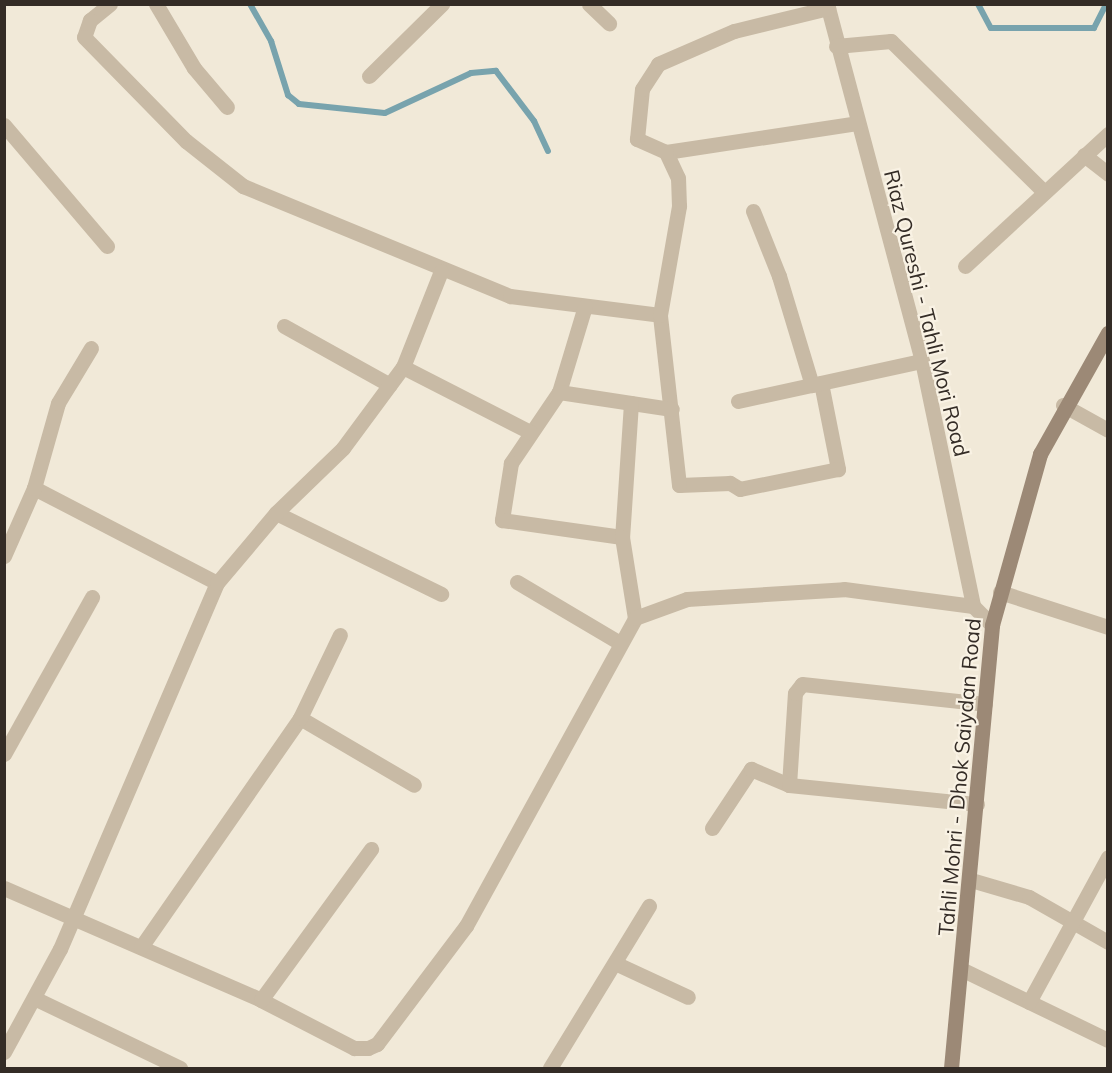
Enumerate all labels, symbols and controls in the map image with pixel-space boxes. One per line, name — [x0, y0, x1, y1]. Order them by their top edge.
street label: Riaz Qureshi - Tahli Mori Road — [879, 167, 975, 459]
street label: Tahli Mohri - Dhok Saiydan Road — [933, 617, 985, 937]

